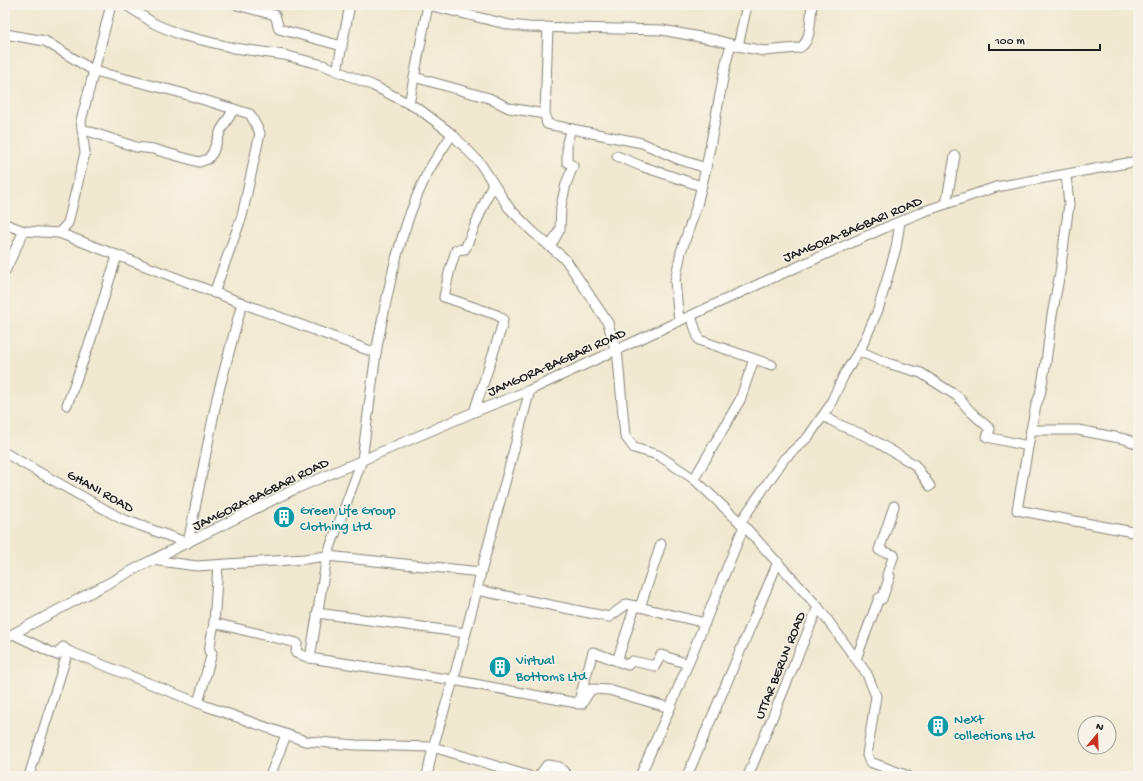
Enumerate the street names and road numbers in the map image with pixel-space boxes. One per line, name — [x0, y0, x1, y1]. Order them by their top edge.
street label: JAMGORA-BAGBARI ROAD — [781, 193, 926, 267]
street label: JAMGORA-BAGBARI ROAD — [485, 325, 630, 401]
street label: JAMGORA-BAGBARI ROAD — [190, 454, 333, 536]
street label: GHANI ROAD — [63, 467, 137, 518]
street label: UTTAR BERUN ROAD — [752, 609, 811, 722]

